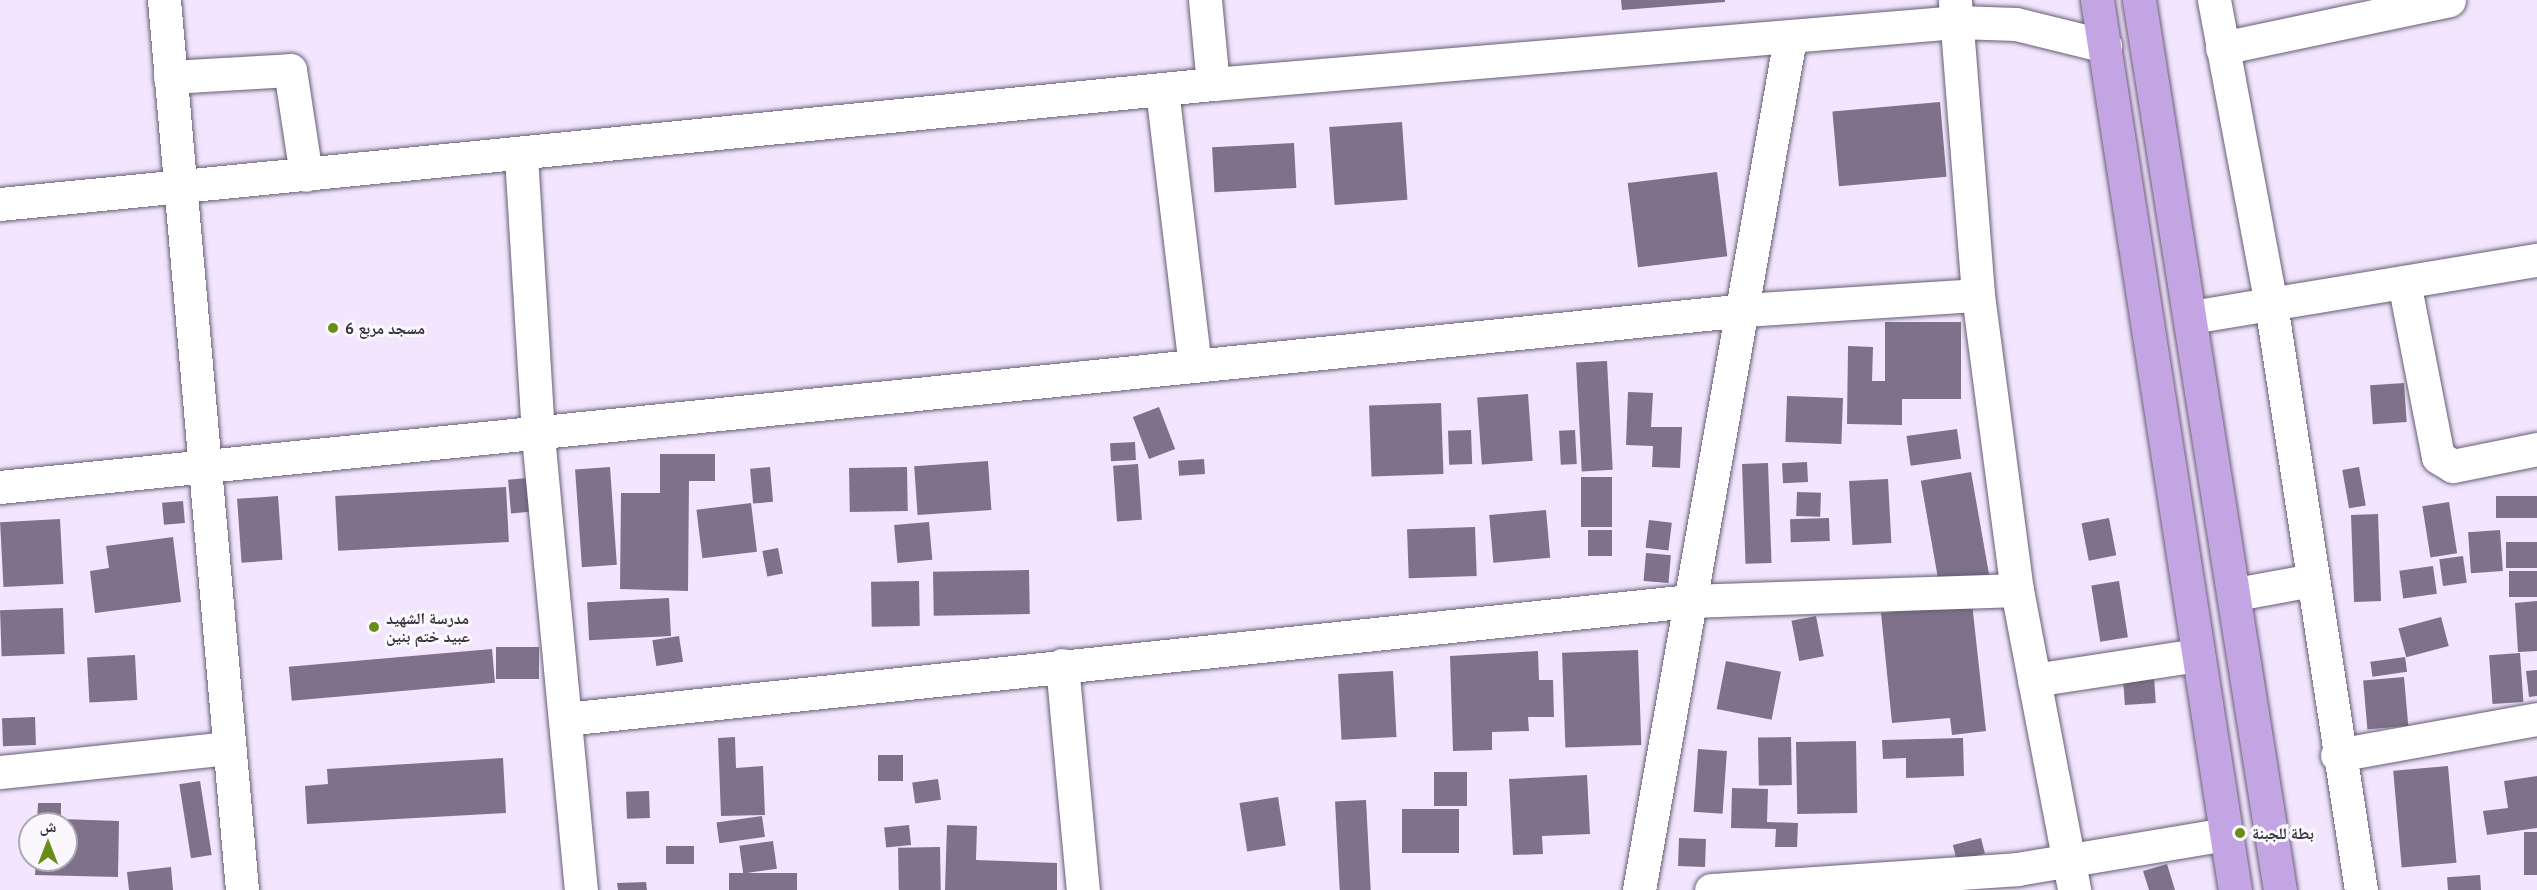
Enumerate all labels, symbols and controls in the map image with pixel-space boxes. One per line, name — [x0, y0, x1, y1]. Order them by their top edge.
place label: مسجد مربع 6 — [345, 318, 425, 338]
marker: مسجد مربع 6 — [326, 321, 340, 335]
place label: مدرسة الشهيد عبيد ختم بنين — [386, 608, 470, 646]
marker: مدرسة الشهيد عبيد ختم بنين — [367, 620, 381, 634]
north arrow — [18, 812, 78, 872]
text: ش — [40, 816, 56, 836]
place label: بطة للجبنة — [2252, 823, 2314, 843]
marker: بطة للجبنة — [2233, 826, 2247, 840]

